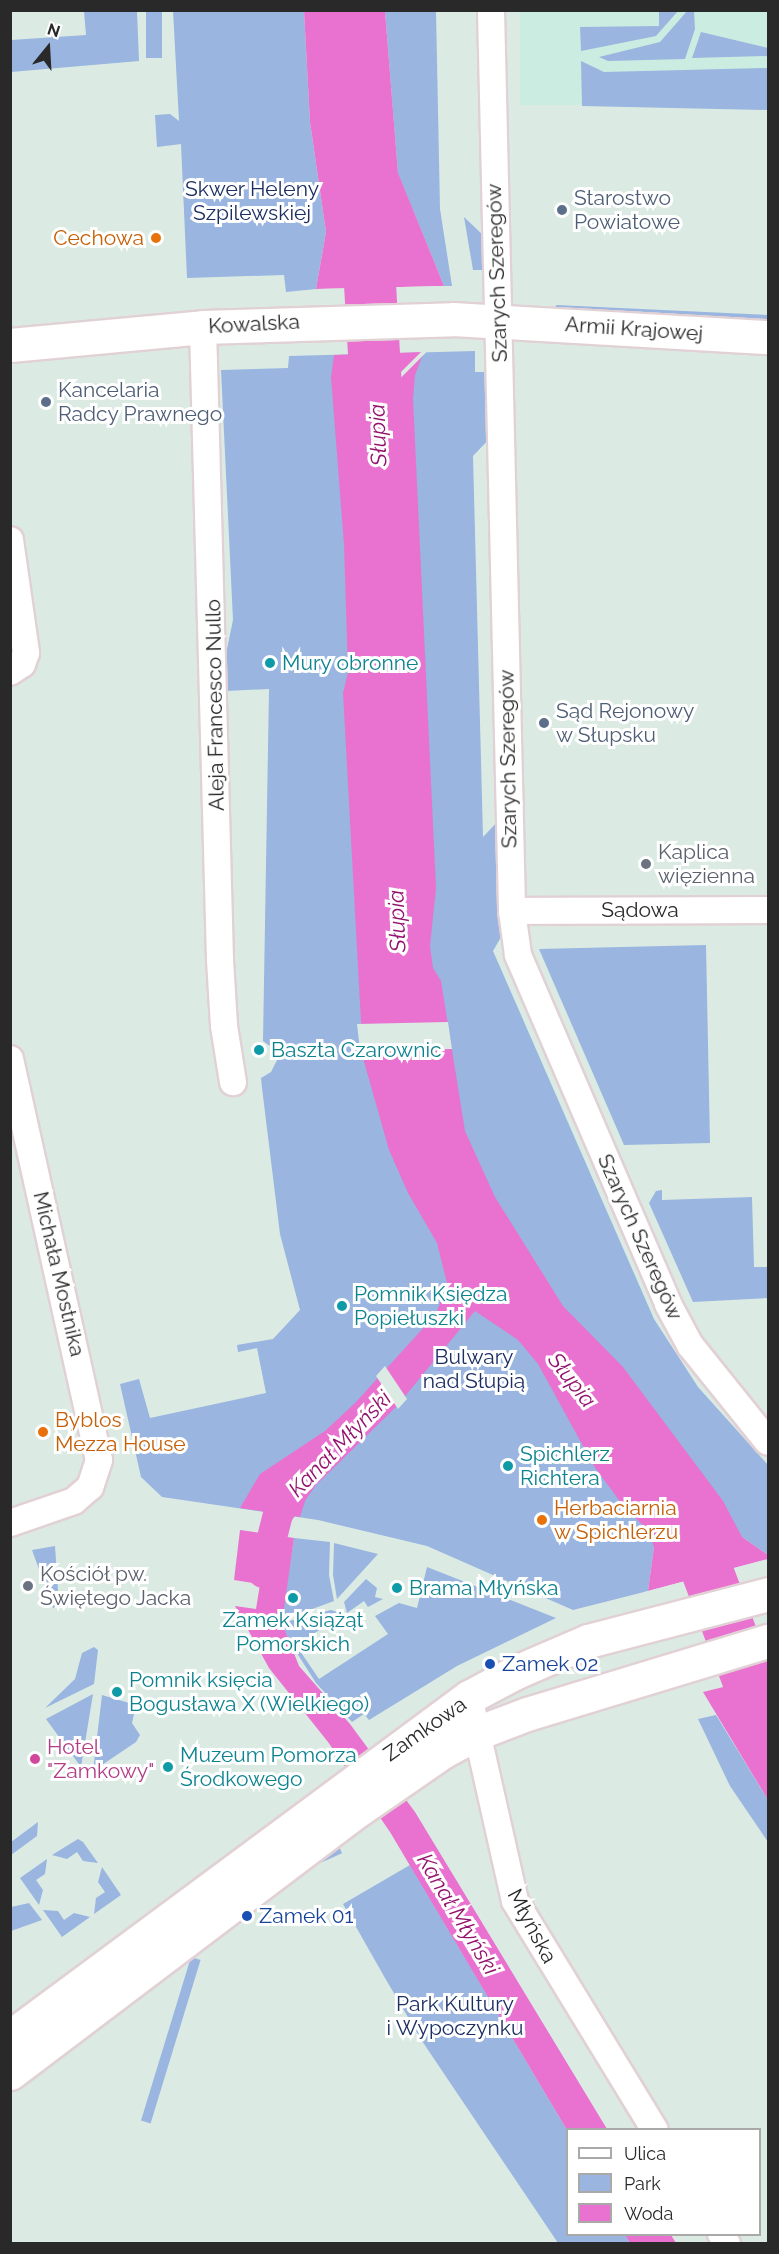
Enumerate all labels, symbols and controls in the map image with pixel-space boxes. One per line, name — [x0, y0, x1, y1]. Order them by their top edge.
north arrow — [18, 18, 78, 78]
text: N — [45, 19, 62, 41]
park label: Skwer Heleny Szpilewskiej — [185, 176, 319, 226]
street label: Szarych Szeregów — [481, 183, 513, 363]
place label: Starostwo Powiatowe — [574, 185, 680, 235]
marker: Starostwo Powiatowe — [555, 203, 569, 217]
place label: Cechowa — [53, 225, 144, 251]
marker: Cechowa — [149, 231, 163, 245]
street label: Kowalska — [208, 309, 300, 339]
street label: Armii Krajowej — [564, 312, 704, 346]
place label: Kancelaria Radcy Prawnego — [58, 377, 223, 427]
marker: Kancelaria Radcy Prawnego — [39, 395, 53, 409]
water label: Słupia — [364, 403, 392, 467]
street label: Aleja Francesco Nullo — [201, 599, 229, 811]
place label: Mury obronne — [282, 650, 419, 676]
marker: Mury obronne — [263, 656, 277, 670]
street label: Szarych Szeregów — [494, 669, 522, 849]
place label: Sąd Rejonowy w Słupsku — [556, 698, 694, 748]
marker: Sąd Rejonowy w Słupsku — [537, 716, 551, 730]
place label: Kaplica więzienna — [658, 839, 755, 889]
marker: Kaplica więzienna — [639, 857, 653, 871]
water label: Słupia — [383, 889, 411, 953]
street label: Sądowa — [601, 897, 679, 923]
place label: Baszta Czarownic — [271, 1037, 441, 1063]
marker: Baszta Czarownic — [252, 1043, 266, 1057]
street label: Szarych Szeregów — [592, 1150, 688, 1324]
street label: Michała Mostnika — [28, 1189, 90, 1359]
place label: Pomnik Księdza Popiełuszki — [354, 1281, 507, 1331]
marker: Pomnik Księdza Popiełuszki — [335, 1299, 349, 1313]
park label: Bulwary nad Słupią — [423, 1344, 525, 1394]
water label: Słupia — [542, 1347, 602, 1413]
water label: Kanał Młyński — [283, 1385, 397, 1503]
place label: Byblos Mezza House — [55, 1407, 186, 1457]
marker: Byblos Mezza House — [36, 1425, 50, 1439]
place label: Spichlerz Richtera — [520, 1441, 610, 1491]
marker: Spichlerz Richtera — [501, 1459, 515, 1473]
place label: Herbaciarnia w Spichlerzu — [554, 1495, 679, 1545]
marker: Herbaciarnia w Spichlerzu — [535, 1513, 549, 1527]
place label: Kościół pw. Świętego Jacka — [40, 1561, 192, 1611]
place label: Brama Młyńska — [409, 1575, 558, 1601]
marker: Kościół pw. Świętego Jacka — [21, 1579, 35, 1593]
marker: Brama Młyńska — [390, 1581, 404, 1595]
marker: Zamek Książąt Pomorskich — [286, 1591, 300, 1605]
place label: Zamek Książąt Pomorskich — [222, 1607, 364, 1657]
place label: Zamek 02 — [502, 1651, 599, 1677]
marker: Zamek 02 — [483, 1657, 497, 1671]
place label: Pomnik księcia Bogusława X (Wielkiego) — [129, 1667, 369, 1717]
marker: Pomnik księcia Bogusława X (Wielkiego) — [110, 1685, 124, 1699]
street label: Zamkowa — [379, 1691, 471, 1767]
place label: Hotel "Zamkowy" — [47, 1734, 154, 1784]
place label: Muzeum Pomorza Środkowego — [180, 1742, 357, 1792]
marker: Hotel "Zamkowy" — [28, 1752, 42, 1766]
marker: Muzeum Pomorza Środkowego — [161, 1760, 175, 1774]
water label: Kanał Młyński — [411, 1848, 505, 1980]
street label: Młyńska — [502, 1885, 562, 1967]
place label: Zamek 01 — [259, 1903, 354, 1929]
marker: Zamek 01 — [240, 1909, 254, 1923]
park label: Park Kultury i Wypoczynku — [386, 1991, 524, 2041]
legend — [566, 2128, 761, 2236]
text: Ulica — [624, 2143, 666, 2164]
text: Park — [624, 2173, 661, 2194]
text: Woda — [624, 2203, 673, 2224]

